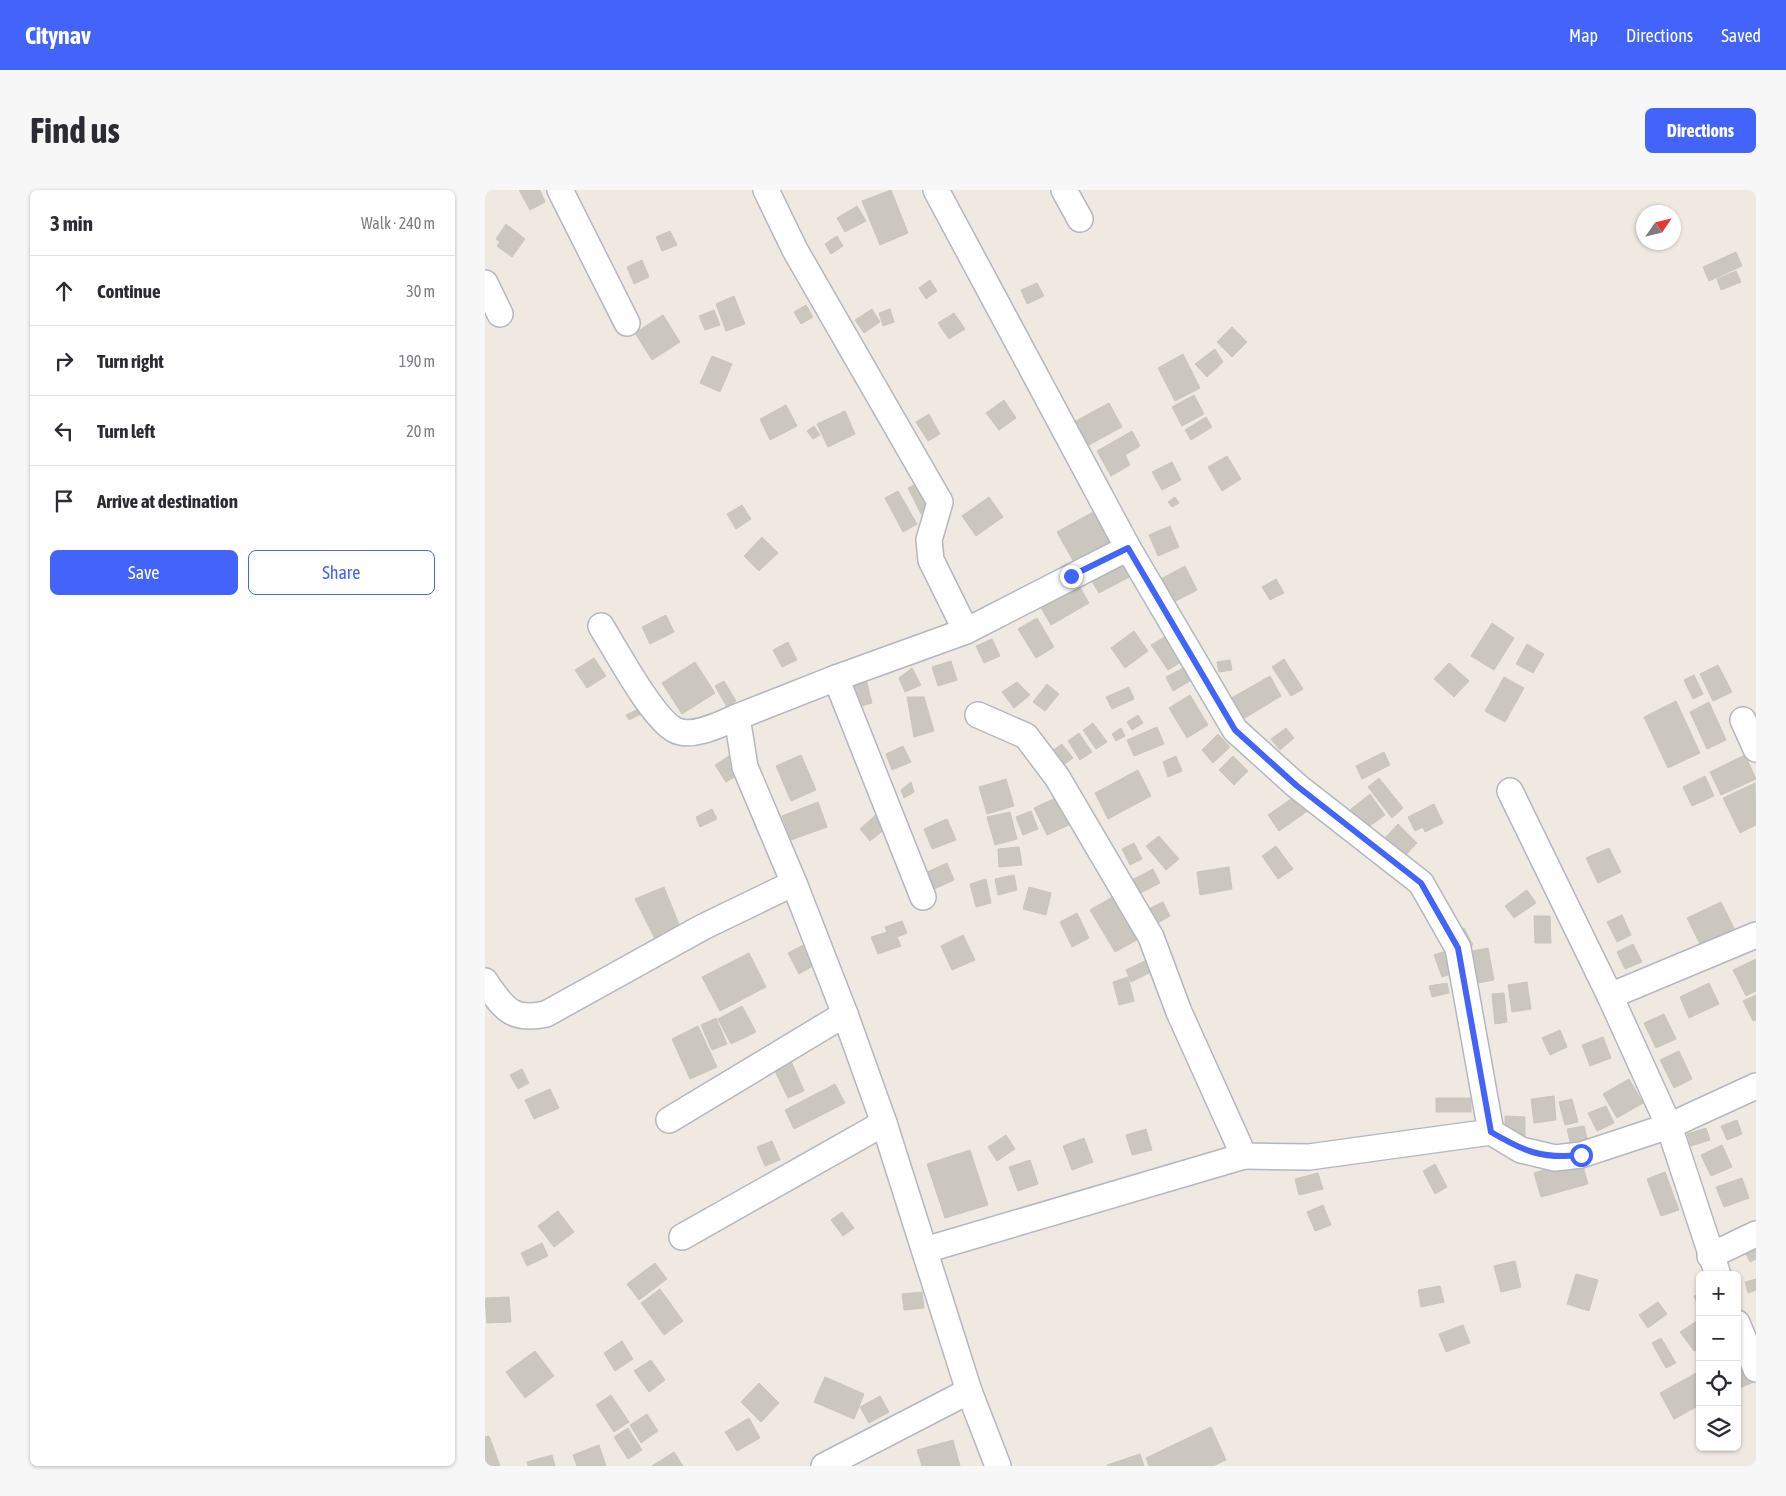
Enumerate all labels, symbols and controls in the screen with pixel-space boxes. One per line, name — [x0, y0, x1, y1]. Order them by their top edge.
text: Citynav — [25, 22, 91, 49]
text: Map — [1569, 25, 1598, 46]
text: Directions — [1626, 25, 1693, 46]
text: Saved — [1721, 25, 1761, 46]
button: Directions — [1645, 108, 1756, 153]
text: Find us — [30, 110, 120, 150]
north arrow — [1636, 205, 1681, 250]
text: 3 min — [50, 211, 93, 235]
text: Walk · 240 m — [361, 214, 435, 232]
icon: ahead — [50, 277, 78, 305]
text: Continue — [97, 280, 161, 302]
text: 30 m — [406, 282, 435, 300]
icon: right — [50, 347, 78, 375]
text: Turn right — [97, 350, 164, 372]
text: 190 m — [399, 352, 435, 370]
icon: left — [50, 417, 78, 445]
text: Turn left — [97, 420, 155, 442]
text: 20 m — [406, 422, 435, 440]
icon: arrive — [50, 487, 78, 515]
text: Arrive at destination — [97, 490, 238, 512]
button: Save — [50, 550, 238, 595]
button: Share — [248, 550, 435, 595]
route end — [1060, 565, 1083, 588]
route start — [1570, 1144, 1593, 1167]
map controls — [1696, 1271, 1741, 1451]
button: + — [1696, 1271, 1741, 1316]
button: − — [1696, 1316, 1741, 1361]
button: locate — [1696, 1361, 1741, 1406]
button: layers — [1696, 1406, 1741, 1451]

